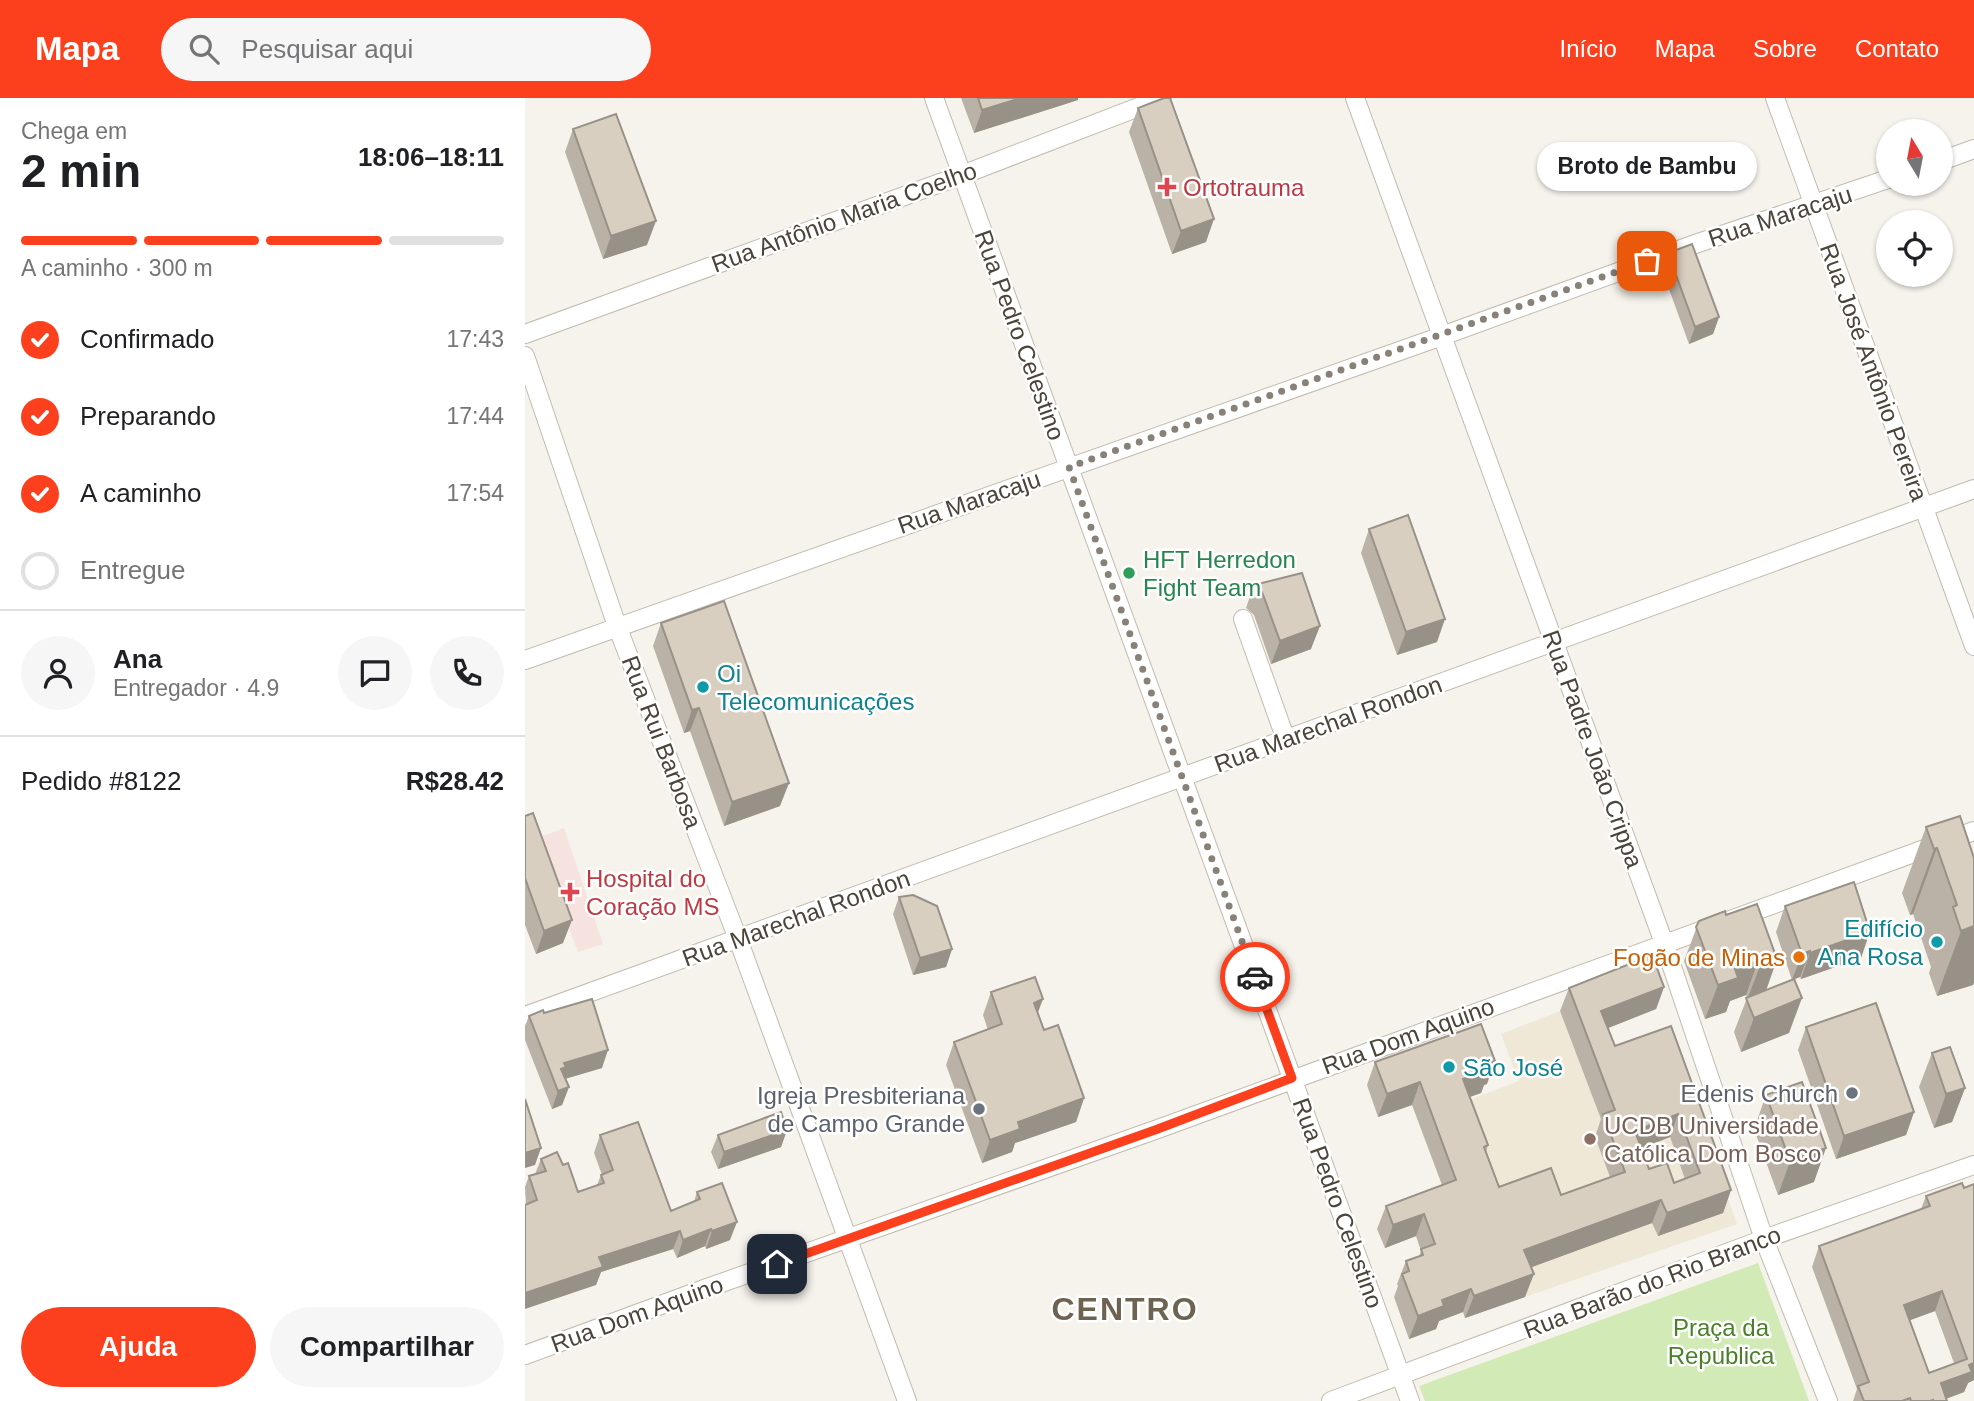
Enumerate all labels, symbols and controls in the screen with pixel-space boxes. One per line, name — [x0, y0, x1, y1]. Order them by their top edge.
search box — [161, 18, 651, 81]
text: Mapa — [35, 30, 119, 67]
icon: search — [185, 30, 223, 68]
text: Pesquisar aqui — [241, 34, 413, 64]
text: Início — [1559, 35, 1617, 62]
text: Mapa — [1655, 35, 1715, 62]
text: Sobre — [1753, 35, 1817, 62]
text: Contato — [1855, 35, 1939, 62]
text: Chega em — [21, 118, 127, 144]
north arrow — [1876, 119, 1953, 196]
map controls — [1876, 119, 1953, 287]
text: 18:06–18:11 — [358, 142, 504, 172]
callout: Broto de Bambu — [1537, 142, 1757, 191]
text: 2 min — [21, 145, 141, 197]
text: Broto de Bambu — [1558, 153, 1736, 179]
street label: Rua Antônio Maria Coelho — [708, 156, 980, 278]
place label: Ortotrauma — [1183, 174, 1305, 201]
marker: Ortotrauma — [1157, 177, 1177, 197]
street label: Rua Maracaju — [1705, 180, 1855, 252]
button: locate — [1876, 210, 1953, 287]
street label: Rua Pedro Celestino — [969, 226, 1071, 444]
pin — [1617, 231, 1677, 291]
street label: Rua José Antônio Pereira — [1815, 240, 1933, 505]
icon: bag — [1628, 242, 1666, 280]
text: A caminho · 300 m — [21, 255, 213, 281]
icon: check — [21, 321, 59, 359]
text: Confirmado — [80, 324, 214, 354]
text: 17:43 — [446, 326, 504, 352]
icon: check — [21, 398, 59, 436]
text: Preparando — [80, 401, 216, 431]
text: 17:44 — [446, 403, 504, 429]
street label: Rua Maracaju — [894, 465, 1044, 539]
icon: check — [21, 475, 59, 513]
text: A caminho — [80, 478, 201, 508]
text: 17:54 — [446, 480, 504, 506]
place label: HFT Herredon Fight Team — [1143, 546, 1296, 601]
text: Entregue — [80, 555, 186, 585]
marker: HFT Herredon Fight Team — [1121, 565, 1137, 581]
street label: Rua Padre João Crippa — [1537, 627, 1649, 872]
button: person — [21, 636, 95, 710]
button: chat — [338, 636, 412, 710]
button: phone — [430, 636, 504, 710]
text: Ana — [113, 644, 162, 674]
street label: Rua Rui Barbosa — [617, 652, 708, 833]
place label: Oi Telecomunicações — [717, 660, 914, 715]
street label: Rua Marechal Rondon — [1211, 670, 1445, 778]
text: Entregador · 4.9 — [113, 675, 279, 701]
marker: Oi Telecomunicações — [695, 679, 711, 695]
text: Pedido #8122 — [21, 766, 181, 796]
text: R$28.42 — [406, 766, 504, 796]
street label: Rua Marechal Rondon — [679, 864, 913, 972]
place label: Hospital do Coração MS — [586, 865, 719, 920]
marker: Hospital do Coração MS — [560, 882, 580, 902]
place label: Edifício Ana Rosa — [1818, 915, 1924, 970]
marker: Edifício Ana Rosa — [1929, 934, 1945, 950]
courier — [1220, 942, 1290, 1012]
place label: Fogão de Minas — [1613, 944, 1785, 971]
marker: Fogão de Minas — [1791, 949, 1807, 965]
icon: car — [1236, 958, 1274, 996]
street label: Rua Dom Aquino — [1318, 992, 1498, 1080]
place label: São José — [1463, 1054, 1563, 1081]
marker: São José — [1441, 1059, 1457, 1075]
place label: Edenis Church — [1681, 1080, 1838, 1107]
place label: Igreja Presbiteriana de Campo Grande — [757, 1082, 966, 1137]
marker: Edenis Church — [1844, 1085, 1860, 1101]
street label: Rua Pedro Celestino — [1287, 1094, 1389, 1312]
marker: Igreja Presbiteriana de Campo Grande — [971, 1101, 987, 1117]
place label: UCDB Universidade Católica Dom Bosco — [1604, 1112, 1821, 1167]
marker: UCDB Universidade Católica Dom Bosco — [1582, 1131, 1598, 1147]
street label: Rua Barão do Rio Branco — [1519, 1220, 1785, 1344]
pin — [747, 1234, 807, 1294]
icon: home — [758, 1245, 796, 1283]
street label: Rua Dom Aquino — [547, 1270, 727, 1358]
district label: CENTRO — [1051, 1291, 1199, 1327]
button: Ajuda — [21, 1307, 256, 1387]
button: Compartilhar — [270, 1307, 504, 1387]
park label: Praça da Republica — [1668, 1314, 1775, 1369]

